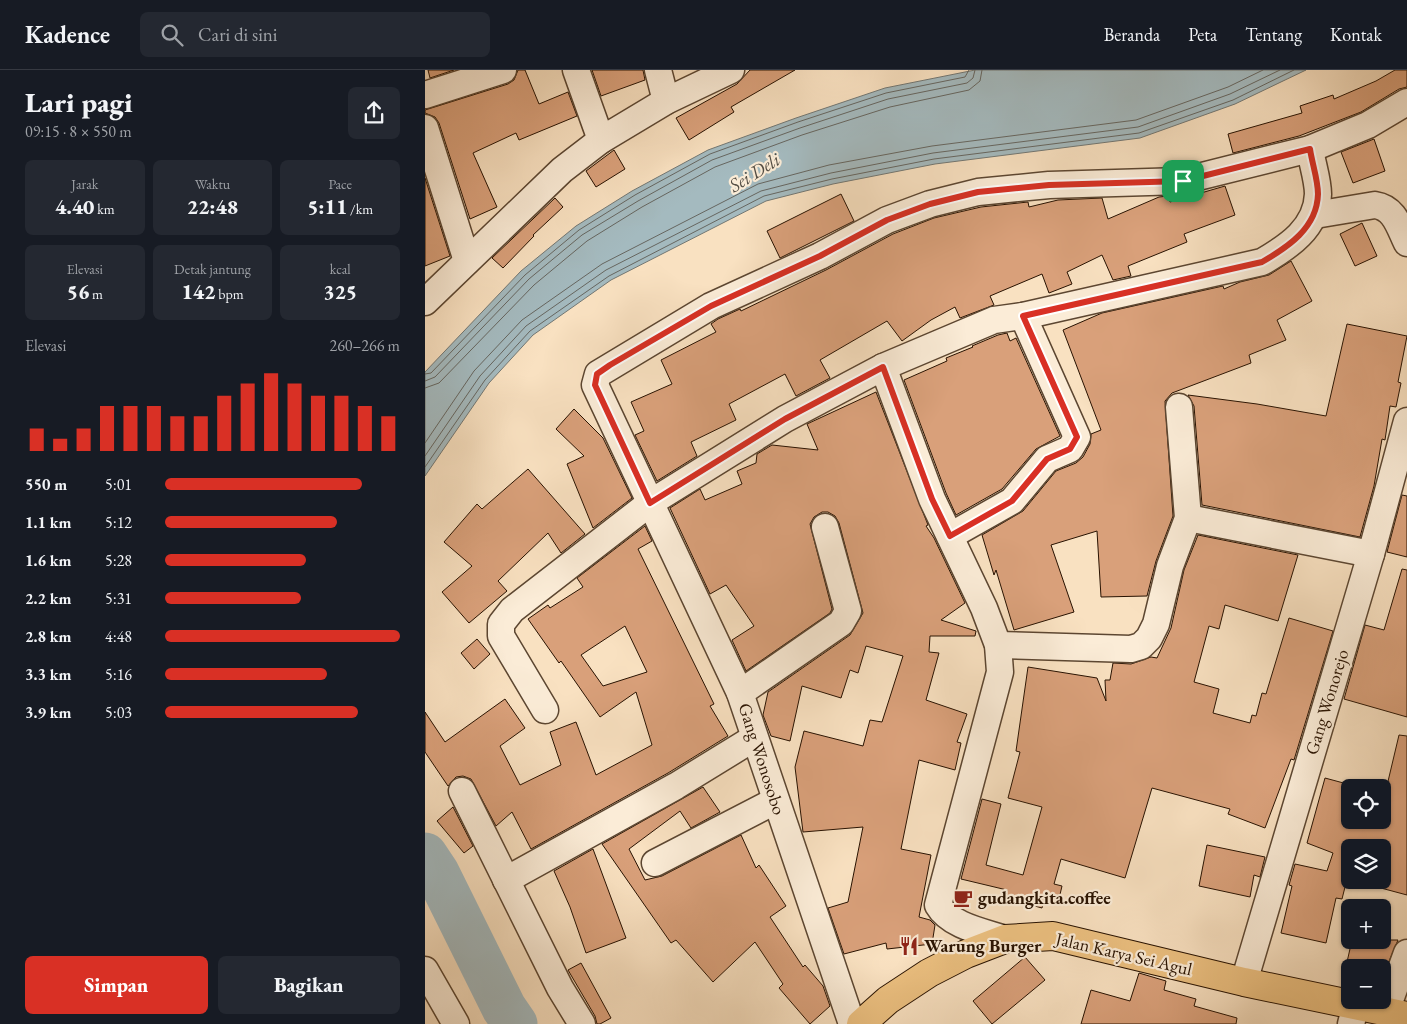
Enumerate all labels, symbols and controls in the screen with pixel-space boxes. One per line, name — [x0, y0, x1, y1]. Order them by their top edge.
search box — [140, 12, 490, 57]
text: Kadence — [25, 19, 110, 50]
icon: search — [158, 21, 186, 49]
text: Cari di sini — [198, 22, 278, 47]
text: Beranda — [1104, 23, 1160, 46]
text: Peta — [1188, 23, 1217, 46]
text: Tentang — [1245, 23, 1302, 46]
text: Kontak — [1330, 23, 1382, 46]
text: Lari pagi — [25, 84, 133, 120]
button: share — [348, 87, 400, 139]
text: 09:15 · 8 × 550 m — [25, 121, 132, 142]
water label: Sei Deli — [723, 146, 786, 198]
pin — [1162, 160, 1204, 202]
icon: arrive — [1169, 167, 1197, 195]
text: Jarak — [71, 175, 98, 193]
text: Waktu — [195, 175, 230, 193]
text: Pace — [328, 175, 352, 193]
text: 4.40 — [55, 193, 94, 220]
text: 22:48 — [187, 193, 238, 220]
text: 5:11 — [307, 193, 347, 220]
text: km — [94, 200, 115, 218]
text: /km — [347, 200, 373, 218]
text: Elevasi — [67, 260, 103, 278]
text: Detak jantung — [174, 260, 251, 278]
text: kcal — [330, 260, 351, 278]
text: 56 — [67, 278, 89, 305]
text: 142 — [181, 278, 215, 305]
text: 325 — [323, 278, 357, 305]
text: m — [89, 285, 103, 303]
text: bpm — [215, 285, 244, 303]
text: Elevasi — [25, 335, 66, 356]
text: 260–266 m — [329, 335, 400, 356]
text: 550 m — [25, 474, 67, 495]
text: 5:01 — [105, 474, 132, 495]
text: 1.1 km — [25, 512, 71, 533]
text: 5:12 — [105, 512, 132, 533]
text: 1.6 km — [25, 550, 71, 571]
text: 5:28 — [105, 550, 132, 571]
text: 2.2 km — [25, 588, 71, 609]
text: 5:31 — [105, 588, 132, 609]
text: 2.8 km — [25, 626, 71, 647]
text: 4:48 — [105, 626, 132, 647]
street label: Gang Wonorejo — [1300, 646, 1354, 757]
text: 3.3 km — [25, 664, 71, 685]
text: 5:16 — [105, 664, 132, 685]
street label: Gang Wonosobo — [734, 700, 791, 818]
text: 3.9 km — [25, 702, 71, 723]
text: 5:03 — [105, 702, 132, 723]
map controls — [1341, 779, 1391, 1009]
button: locate — [1341, 779, 1391, 829]
button: layers — [1341, 839, 1391, 889]
place label: gudangkita.coffee — [978, 886, 1111, 909]
cafe icon: gudangkita.coffee — [952, 887, 974, 909]
button: + — [1341, 899, 1391, 949]
street label: Jalan Karya Sei Agul — [1052, 926, 1195, 980]
place label: Warung Burger — [924, 934, 1042, 957]
restaurant icon: Warung Burger — [898, 935, 920, 957]
button: Simpan — [25, 956, 208, 1014]
button: Bagikan — [218, 956, 400, 1014]
button: − — [1341, 959, 1391, 1009]

